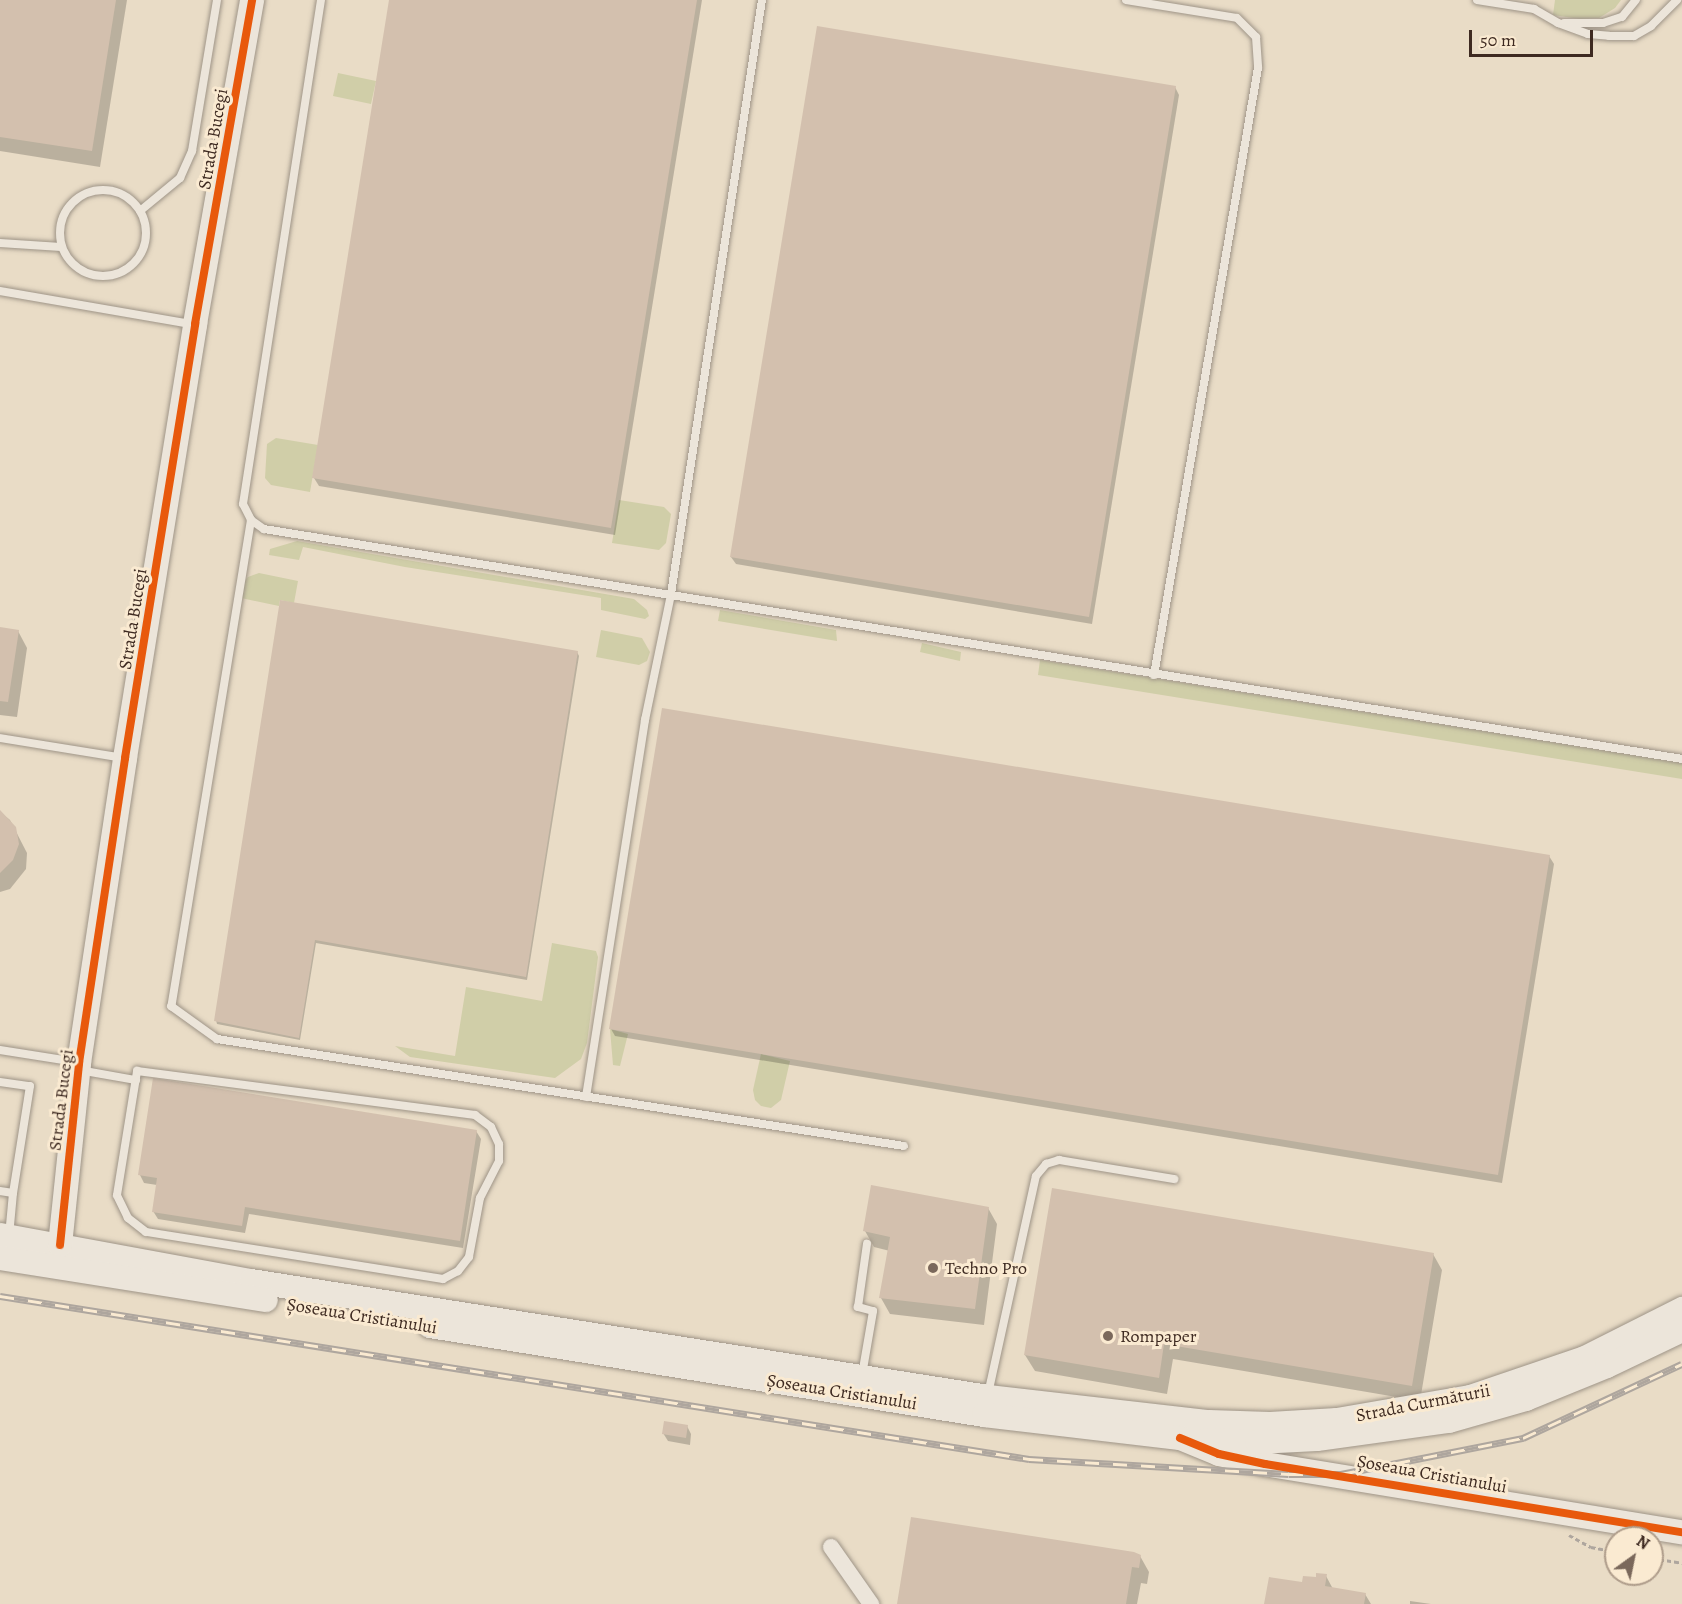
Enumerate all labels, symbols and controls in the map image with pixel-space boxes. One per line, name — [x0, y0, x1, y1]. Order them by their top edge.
scale bar — [1472, 18, 1596, 56]
text: 50 m — [1480, 28, 1516, 52]
street label: Strada Bucegi — [194, 87, 232, 191]
street label: Strada Bucegi — [114, 567, 152, 671]
street label: Strada Bucegi — [44, 1048, 78, 1152]
place label: Techno Pro — [945, 1257, 1027, 1279]
marker: Techno Pro — [926, 1261, 940, 1275]
street label: Șoseaua Cristianului — [285, 1293, 439, 1339]
place label: Rompaper — [1120, 1325, 1197, 1347]
marker: Rompaper — [1101, 1329, 1115, 1343]
street label: Șoseaua Cristianului — [765, 1369, 919, 1415]
street label: Strada Curmăturii — [1354, 1379, 1492, 1427]
street label: Șoseaua Cristianului — [1355, 1450, 1509, 1498]
north arrow — [1604, 1526, 1664, 1586]
text: N — [1632, 1530, 1654, 1555]

